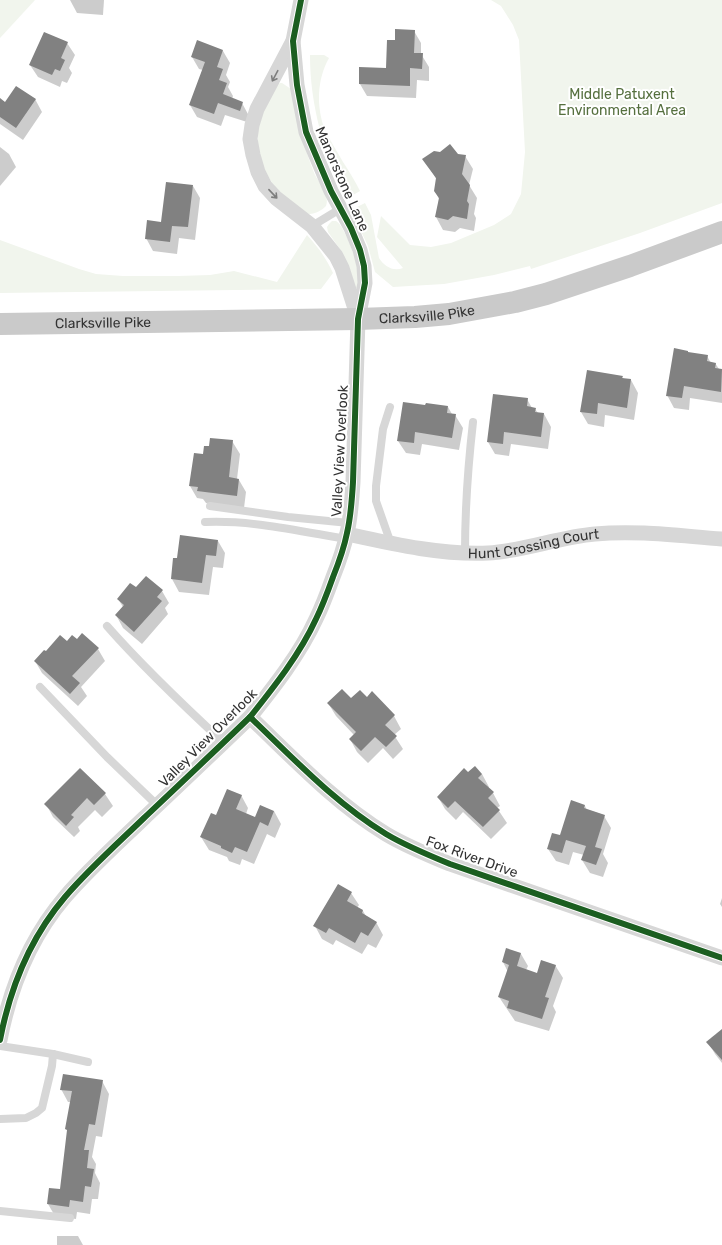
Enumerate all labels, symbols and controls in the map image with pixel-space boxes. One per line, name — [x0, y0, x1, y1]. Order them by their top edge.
one-way arrow — [271, 70, 278, 82]
park label: Middle Patuxent Environmental Area — [558, 86, 686, 119]
street label: Manorstone Lane — [311, 124, 373, 234]
one-way arrow — [269, 189, 278, 200]
street label: Clarksville Pike — [379, 301, 476, 327]
street label: Clarksville Pike — [55, 313, 151, 332]
street label: Valley View Overlook — [328, 384, 352, 517]
street label: Hunt Crossing Court — [468, 525, 600, 562]
street label: Valley View Overlook — [155, 685, 261, 791]
street label: Fox River Drive — [424, 832, 521, 882]

